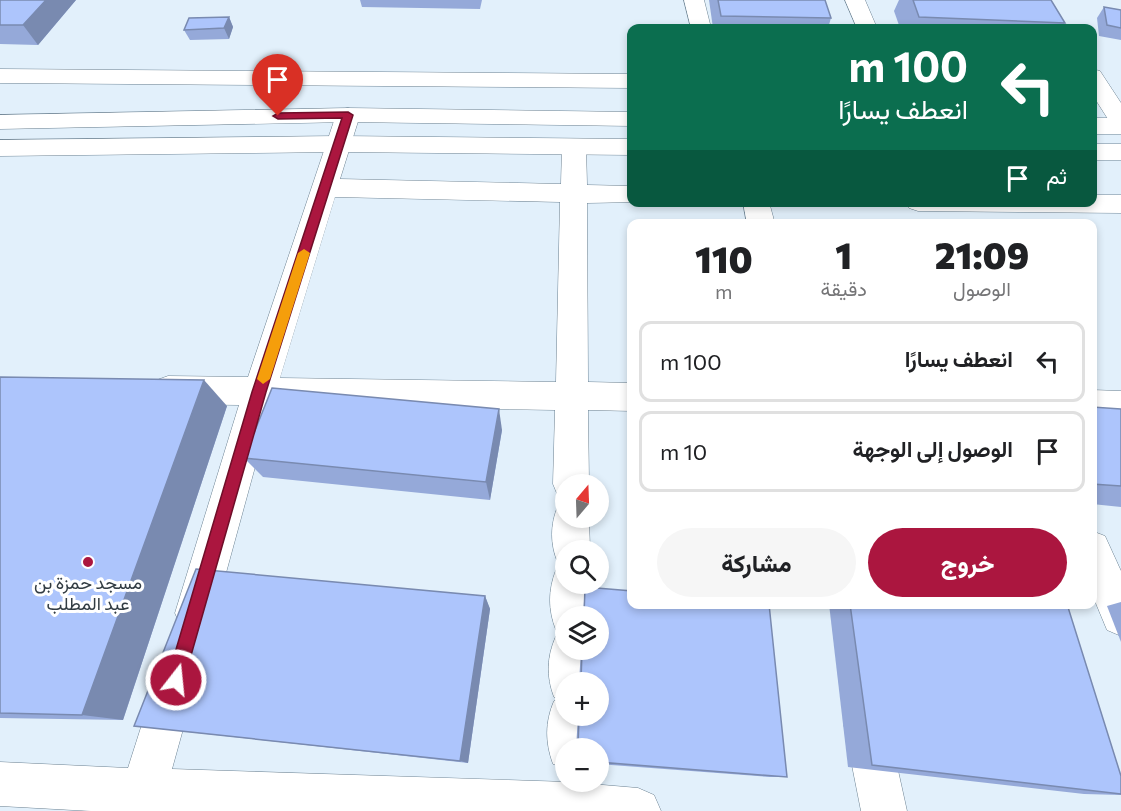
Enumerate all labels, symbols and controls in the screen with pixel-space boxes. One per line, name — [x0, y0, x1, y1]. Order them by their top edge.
text: 100 m — [848, 39, 968, 91]
icon: left — [989, 48, 1067, 126]
pin — [252, 54, 303, 116]
icon: arrive — [261, 63, 294, 96]
text: انعطف يسارًا — [838, 92, 968, 125]
icon: arrive — [1001, 162, 1034, 195]
text: ثم — [1046, 162, 1067, 189]
text: 1 — [835, 232, 852, 276]
text: 21:09 — [935, 232, 1029, 276]
text: 110 — [695, 236, 753, 280]
text: دقيقة — [821, 276, 867, 300]
text: الوصول — [953, 276, 1011, 300]
text: m — [715, 279, 733, 303]
text: انعطف يسارًا — [905, 345, 1013, 372]
icon: left — [1031, 345, 1064, 378]
text: 100 m — [660, 348, 722, 375]
text: الوصول إلى الوجهة — [853, 435, 1013, 462]
icon: arrive — [1031, 435, 1064, 468]
text: 10 m — [660, 438, 707, 465]
north arrow — [555, 474, 609, 528]
map controls — [555, 474, 609, 792]
button: مشاركة — [657, 528, 856, 597]
button: خروج — [868, 528, 1067, 597]
button: search — [555, 540, 609, 594]
marker: مسجد حمزة بن عبد المطلب — [81, 555, 95, 569]
place label: مسجد حمزة بن عبد المطلب — [34, 571, 142, 614]
button: layers — [555, 606, 609, 660]
position arrow — [144, 648, 208, 712]
button: + — [555, 672, 609, 726]
button: − — [555, 738, 609, 792]

